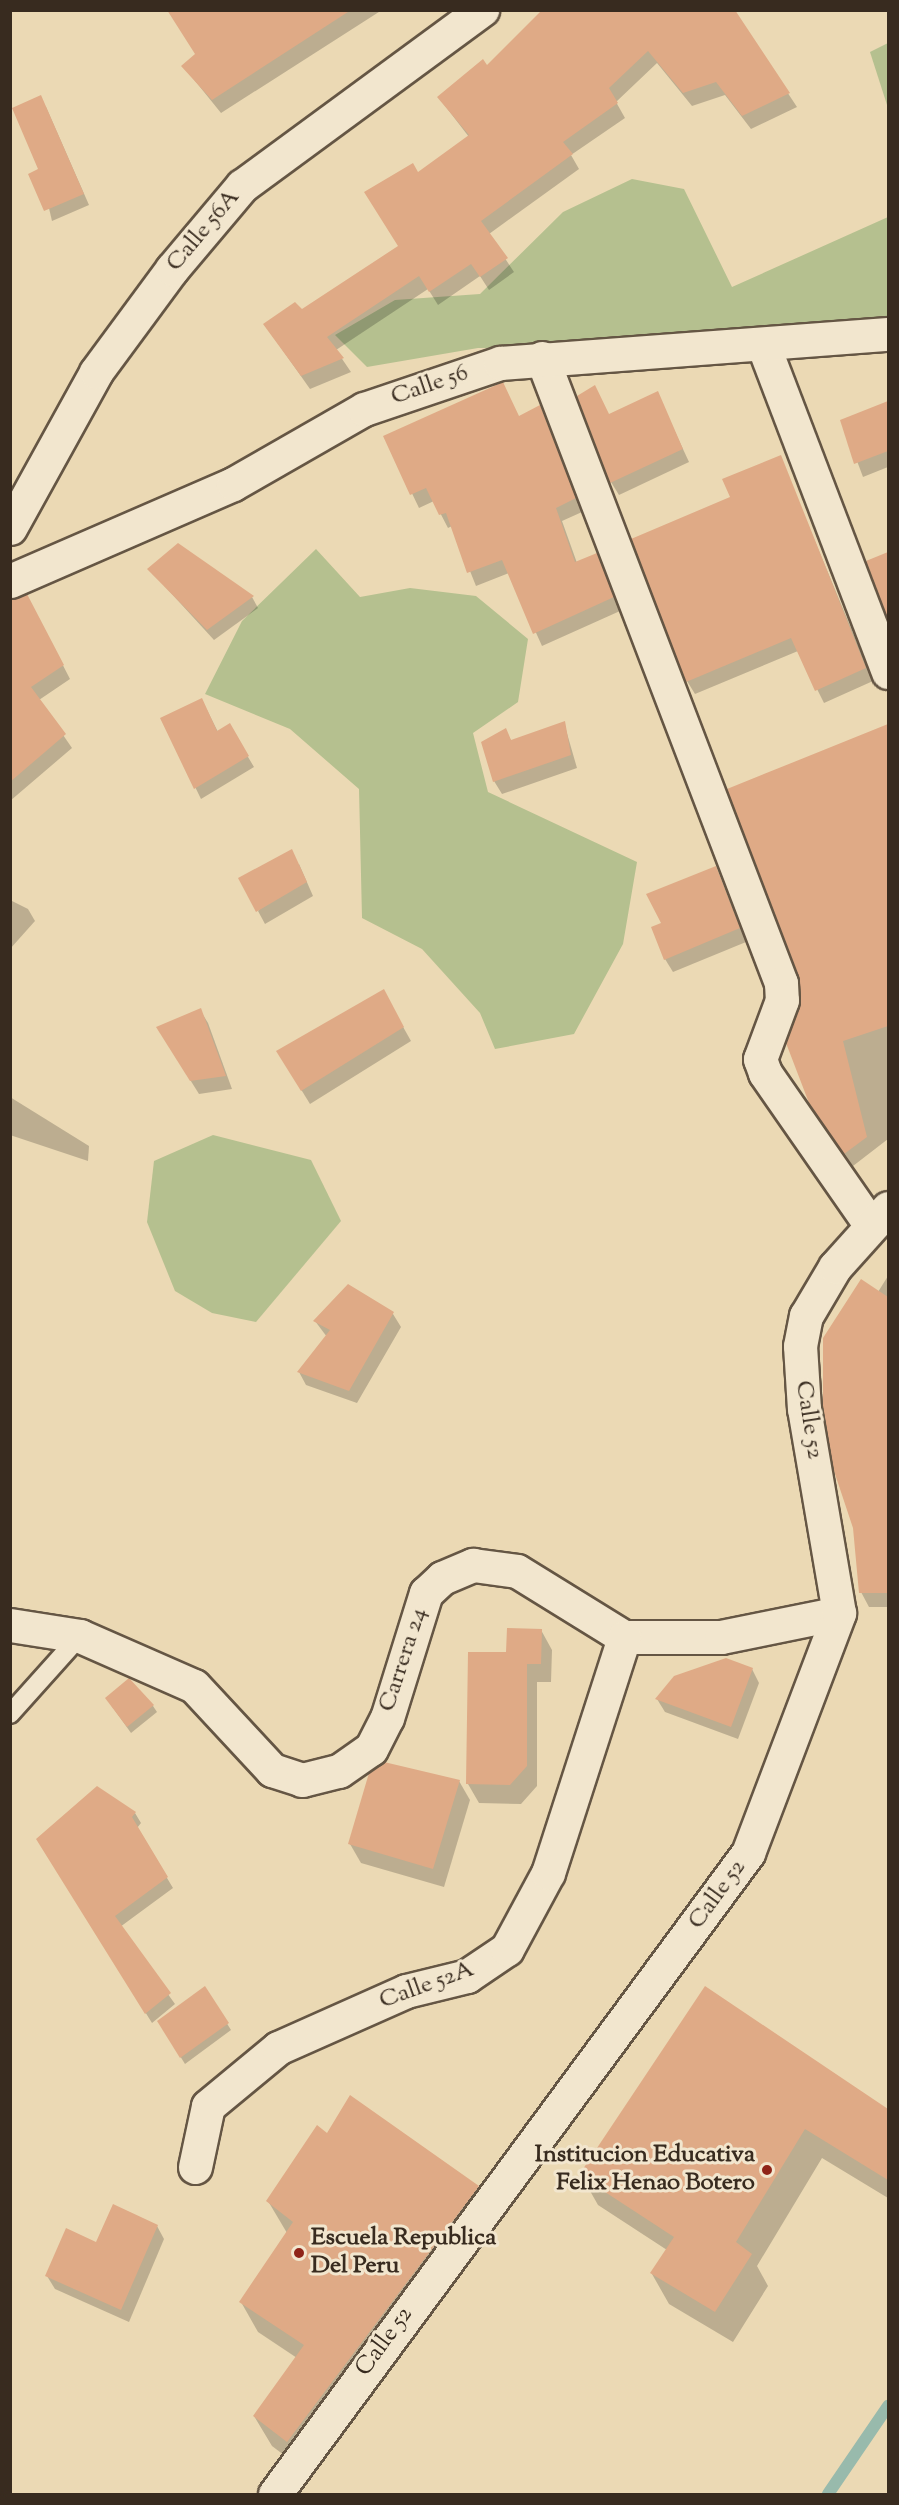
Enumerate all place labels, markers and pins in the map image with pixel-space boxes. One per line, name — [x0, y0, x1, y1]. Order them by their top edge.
place label: Institucion Educativa Felix Henao Botero — [535, 2142, 755, 2198]
marker: Institucion Educativa Felix Henao Botero — [760, 2163, 774, 2177]
place label: Escuela Republica Del Peru — [311, 2225, 496, 2281]
marker: Escuela Republica Del Peru — [292, 2246, 306, 2260]

